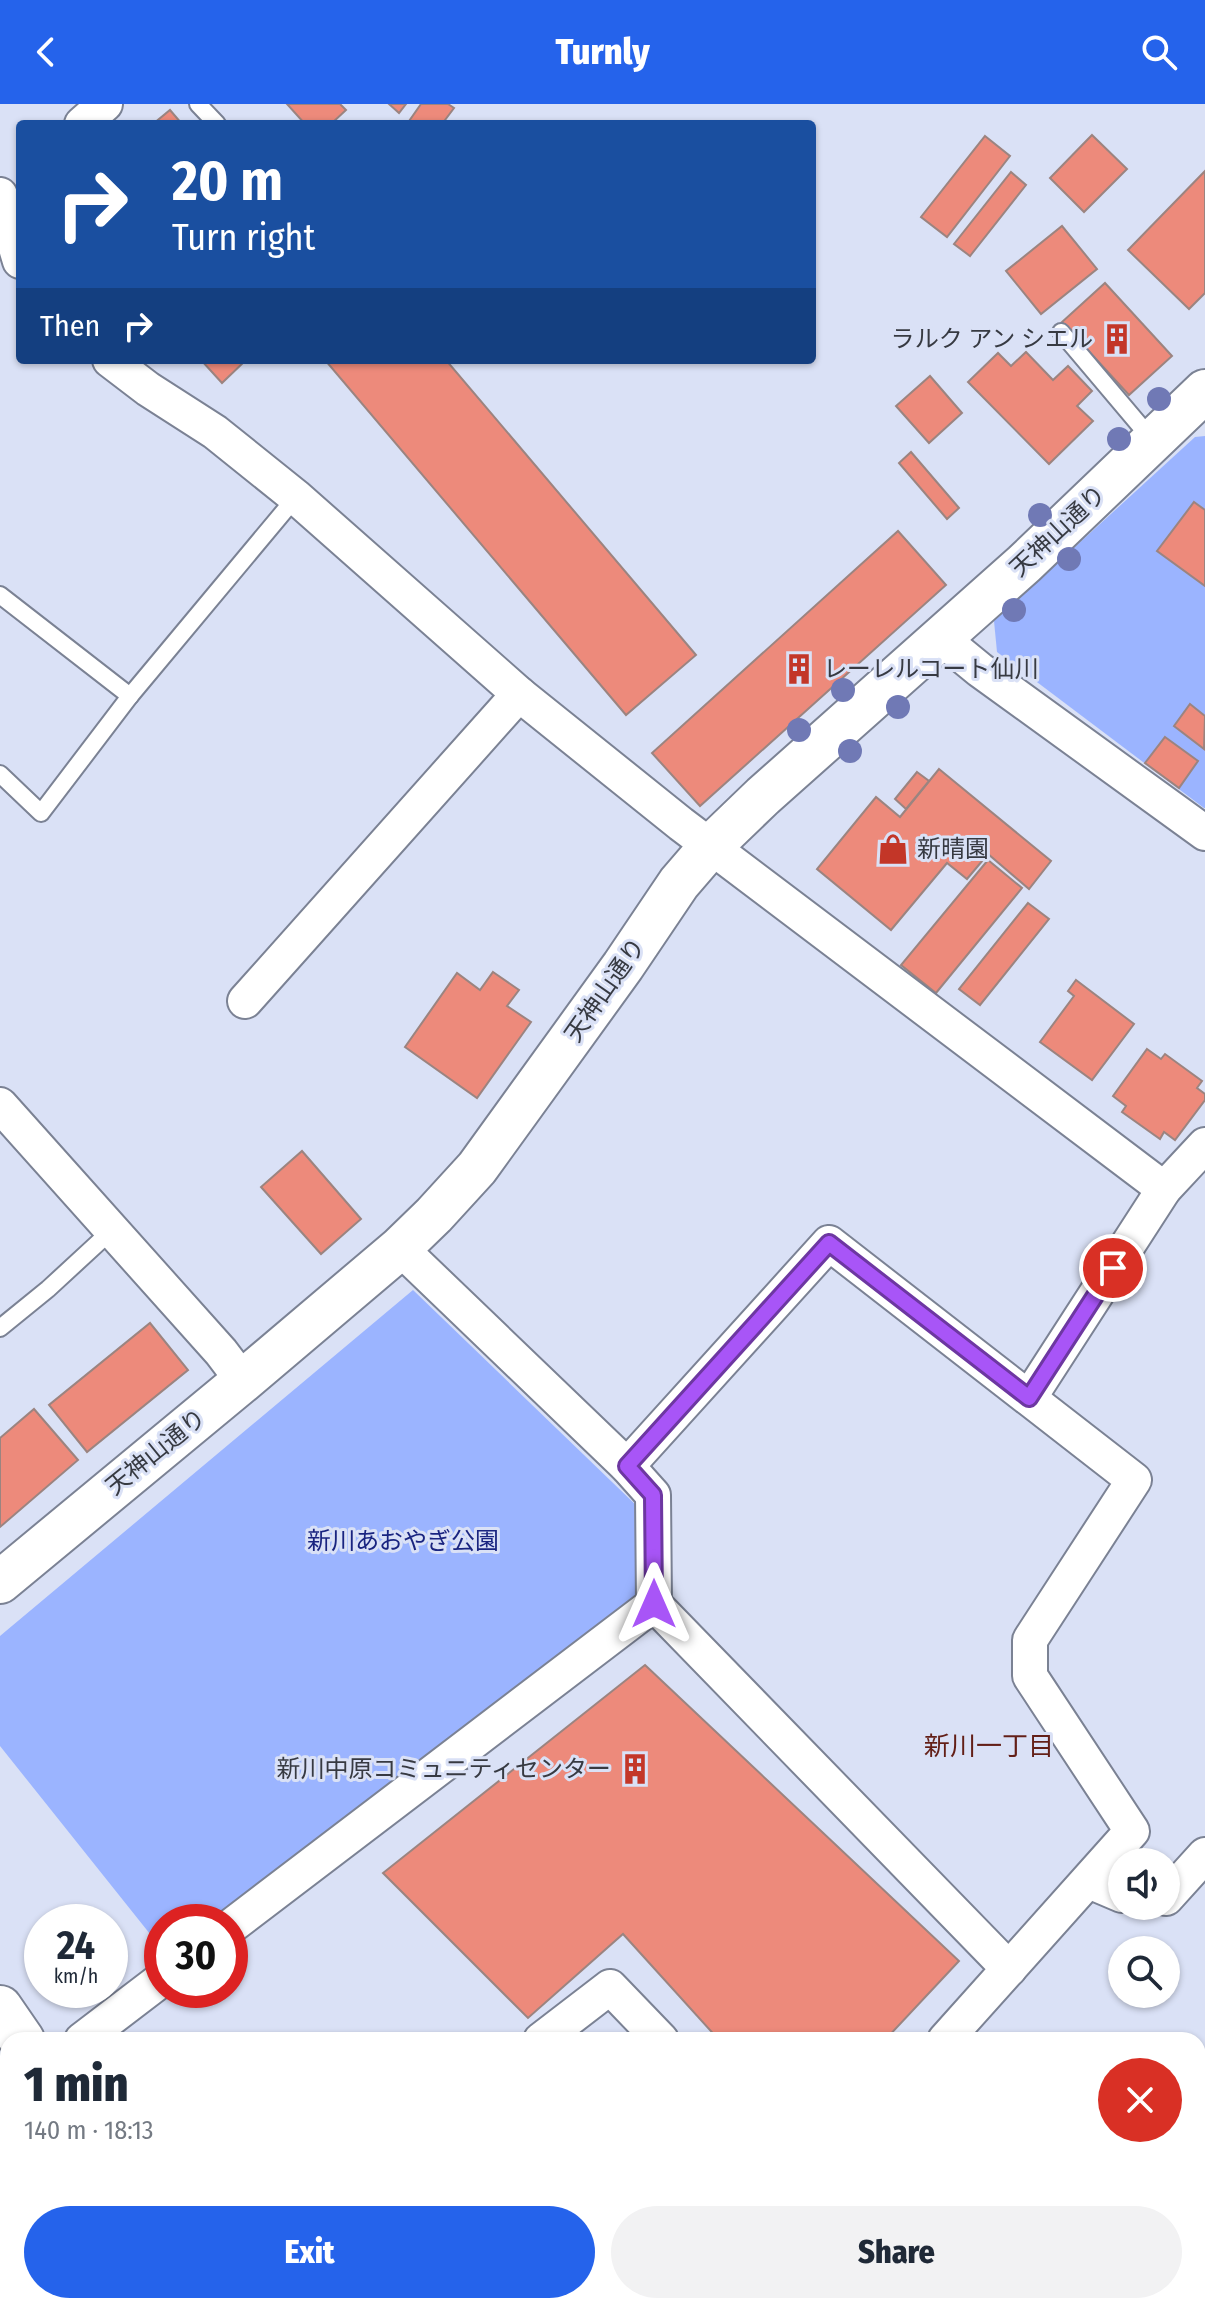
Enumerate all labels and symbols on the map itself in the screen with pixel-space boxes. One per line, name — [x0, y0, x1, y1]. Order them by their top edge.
building icon: ラルク アン シエル — [1100, 322, 1134, 356]
place label: ラルク アン シエル — [891, 325, 1093, 353]
street label: 天神山通り — [1005, 480, 1111, 582]
building icon: レーレルコート仙川 — [782, 652, 816, 686]
place label: レーレルコート仙川 — [823, 655, 1039, 683]
shop icon: 新晴園 — [876, 832, 910, 866]
place label: 新晴園 — [917, 835, 989, 863]
street label: 天神山通り — [559, 933, 651, 1047]
pin — [1079, 1234, 1147, 1302]
street label: 天神山通り — [101, 1403, 211, 1501]
park label: 新川あおやぎ公園 — [307, 1527, 499, 1555]
position arrow — [612, 1562, 696, 1646]
district label: 新川一丁目 — [924, 1731, 1054, 1762]
building icon: 新川中原コミュニティセンター — [618, 1752, 652, 1786]
place label: 新川中原コミュニティセンター — [276, 1755, 611, 1783]
speed limit sign: 30 — [144, 1904, 248, 2008]

